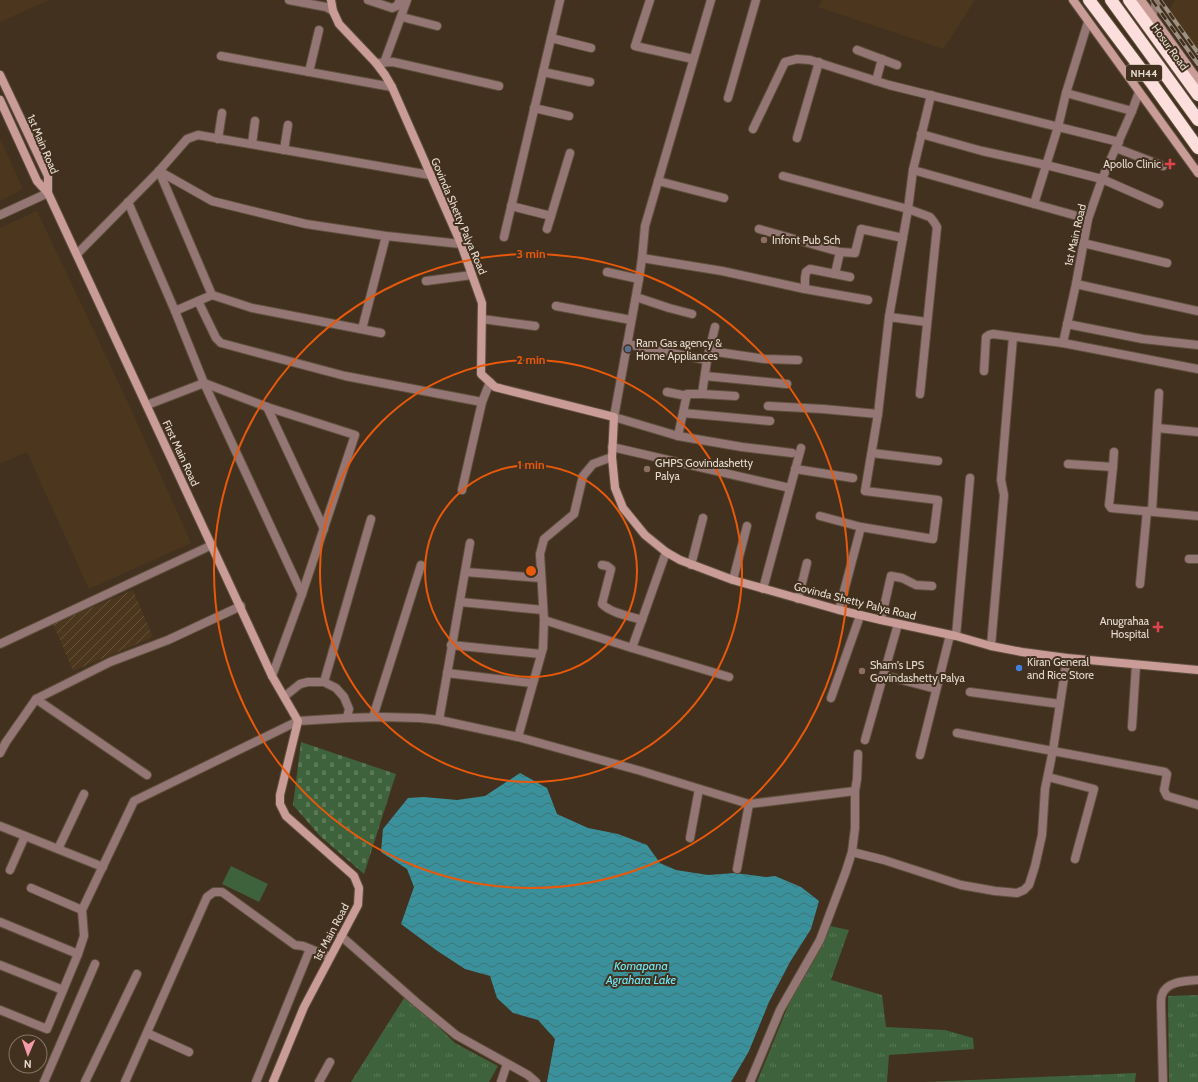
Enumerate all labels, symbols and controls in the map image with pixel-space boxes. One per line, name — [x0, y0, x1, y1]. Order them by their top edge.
street label: Hosur Road — [1149, 21, 1191, 73]
road number: NH44 — [1126, 65, 1162, 81]
street label: 1st Main Road — [24, 112, 62, 176]
street label: Govinda Shetty Palya Road — [428, 156, 490, 276]
place label: Apollo Clinic — [1103, 157, 1161, 171]
marker: Apollo Clinic — [1164, 158, 1176, 170]
street label: 1st Main Road — [1061, 203, 1089, 267]
place label: Infont Pub Sch — [772, 233, 841, 247]
marker: Infont Pub Sch — [759, 235, 769, 245]
text: 3 min — [516, 246, 546, 261]
place label: Ram Gas agency & Home Appliances — [636, 336, 722, 363]
marker: Ram Gas agency & Home Appliances — [623, 344, 633, 354]
text: 2 min — [517, 352, 545, 367]
street label: First Main Road — [160, 418, 202, 488]
place label: GHPS Govindashetty Palya — [655, 456, 753, 483]
text: 1 min — [517, 457, 545, 472]
marker: GHPS Govindashetty Palya — [642, 464, 652, 474]
centre of rings — [524, 564, 538, 578]
street label: Govinda Shetty Palya Road — [792, 579, 918, 623]
place label: Anugrahaa Hospital — [1100, 614, 1150, 641]
marker: Anugrahaa Hospital — [1152, 621, 1164, 633]
place label: Kiran General and Rice Store — [1027, 655, 1094, 682]
place label: Sham's LPS Govindashetty Palya — [870, 658, 966, 685]
marker: Kiran General and Rice Store — [1014, 663, 1024, 673]
marker: Sham's LPS Govindashetty Palya — [857, 666, 867, 676]
street label: 1st Main Road — [310, 901, 352, 963]
water label: Komapana Agrahara Lake — [605, 958, 676, 987]
north arrow — [8, 1034, 48, 1074]
text: N — [24, 1057, 32, 1071]

